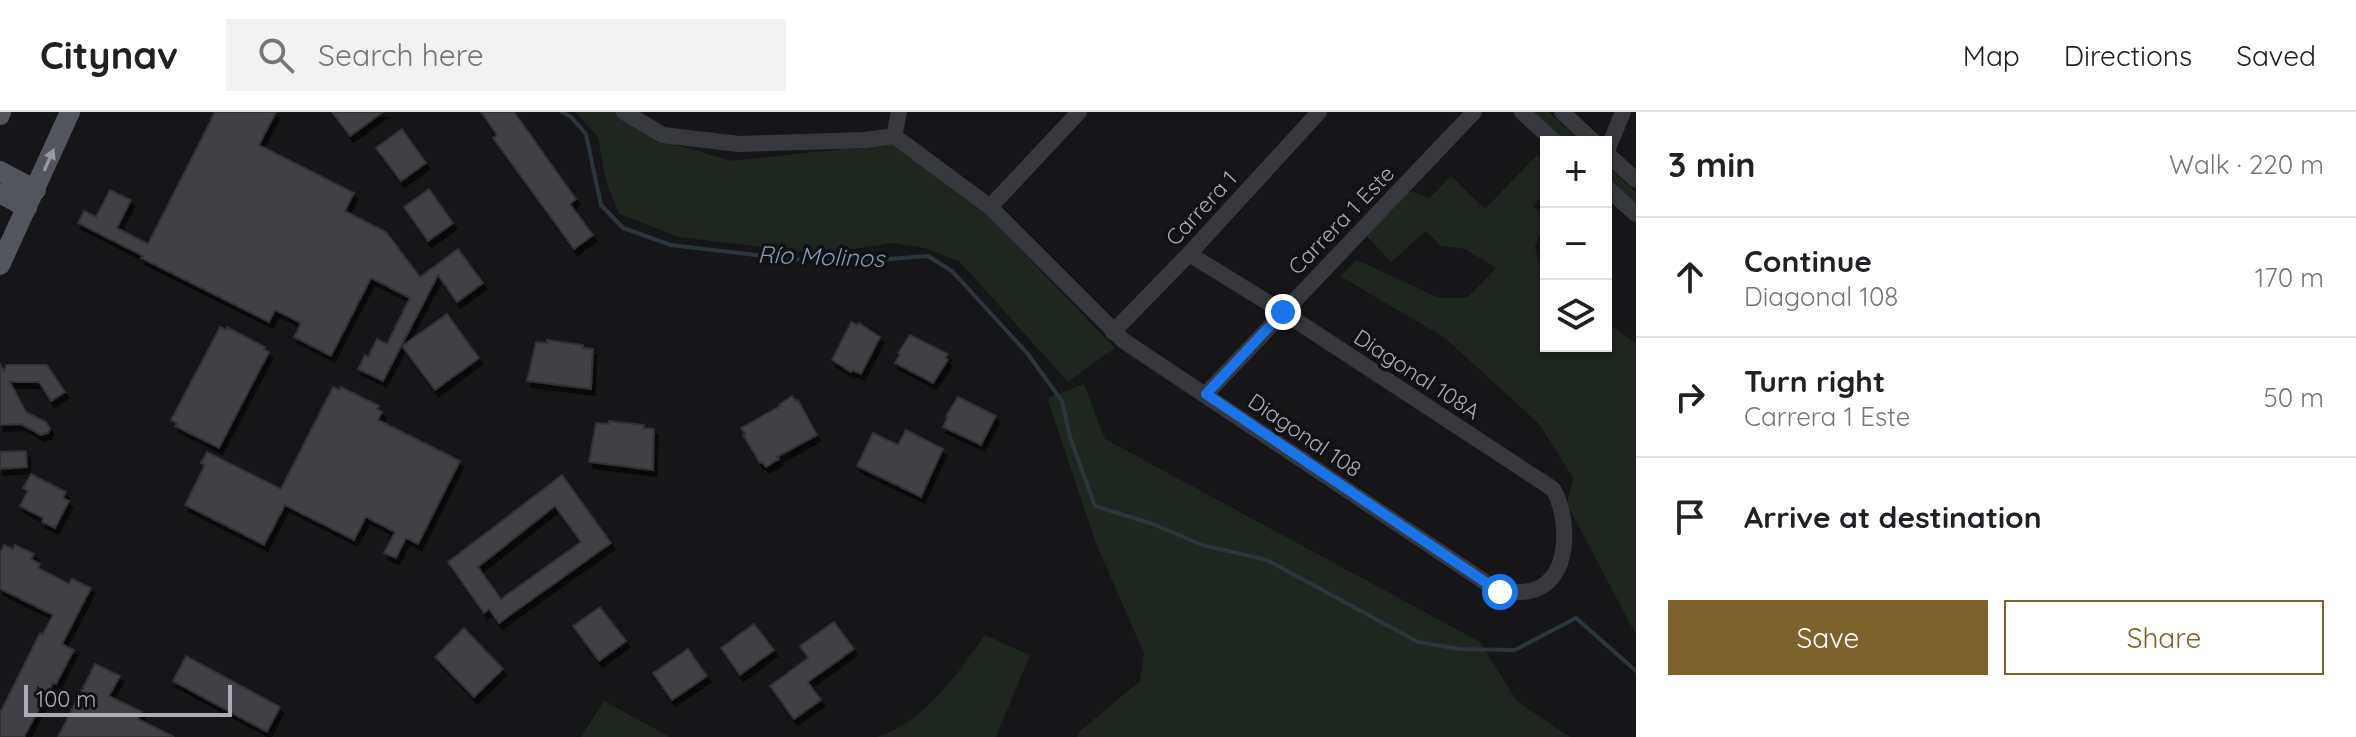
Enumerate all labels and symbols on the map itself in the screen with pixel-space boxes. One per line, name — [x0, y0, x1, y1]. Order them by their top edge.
one-way arrow — [42, 148, 56, 172]
street label: Carrera 1 Este — [1282, 160, 1400, 280]
street label: Carrera 1 — [1159, 165, 1243, 251]
water label: Río Molinos — [757, 239, 887, 273]
route end — [1265, 294, 1301, 330]
street label: Diagonal 108A — [1349, 323, 1485, 425]
street label: Diagonal 108 — [1243, 387, 1367, 483]
route start — [1482, 574, 1518, 610]
scale bar — [24, 681, 232, 717]

